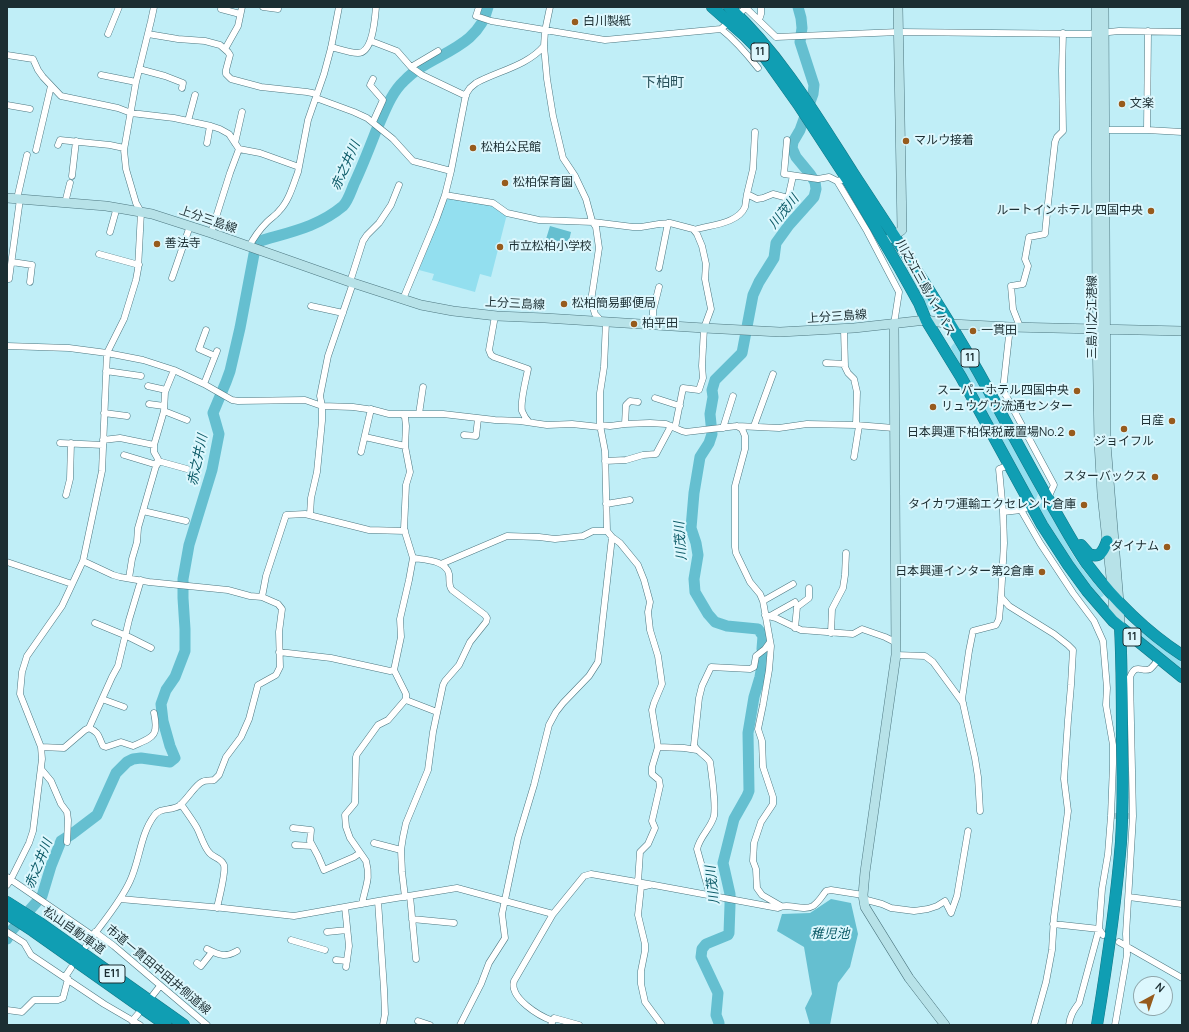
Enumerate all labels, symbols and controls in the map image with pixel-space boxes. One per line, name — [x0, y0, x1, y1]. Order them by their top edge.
place label: 白川製紙 — [583, 15, 631, 29]
marker: 白川製紙 — [570, 17, 580, 27]
road number: 11 — [751, 43, 769, 61]
district label: 下柏町 — [642, 75, 684, 91]
place label: 文楽 — [1130, 97, 1154, 111]
marker: 文楽 — [1117, 99, 1127, 109]
place label: マルウ接着 — [914, 134, 974, 148]
marker: マルウ接着 — [901, 136, 911, 146]
water label: 赤之井川 — [328, 139, 364, 193]
place label: 松柏公民館 — [481, 141, 541, 155]
marker: 松柏公民館 — [468, 143, 478, 153]
place label: 松柏保育園 — [513, 176, 573, 190]
marker: 松柏保育園 — [500, 178, 510, 188]
water label: 川茂川 — [766, 192, 802, 232]
street label: 上分三島線 — [177, 203, 239, 237]
place label: ルートインホテル 四国中央 — [997, 204, 1143, 218]
marker: ルートインホテル 四国中央 — [1146, 206, 1156, 216]
place label: 善法寺 — [165, 237, 201, 251]
street label: 川之江三島バイパス — [893, 237, 957, 339]
marker: 善法寺 — [152, 239, 162, 249]
place label: 市立松柏小学校 — [508, 240, 592, 254]
marker: 市立松柏小学校 — [495, 242, 505, 252]
street label: 三島川之江港線 — [1086, 275, 1100, 359]
street label: 上分三島線 — [485, 295, 545, 313]
place label: 松柏簡易郵便局 — [572, 297, 656, 311]
marker: 松柏簡易郵便局 — [559, 299, 569, 309]
street label: 上分三島線 — [807, 308, 867, 326]
place label: 柏平田 — [642, 317, 678, 331]
marker: 柏平田 — [629, 319, 639, 329]
place label: 一貫田 — [981, 324, 1017, 338]
marker: 一貫田 — [968, 326, 978, 336]
road number: 11 — [961, 349, 979, 367]
place label: スーパーホテル四国中央 — [937, 384, 1069, 398]
marker: スーパーホテル四国中央 — [1072, 386, 1082, 396]
place label: リュウグウ流通センター — [941, 400, 1073, 414]
marker: リュウグウ流通センター — [928, 402, 938, 412]
place label: 日産 — [1140, 414, 1164, 428]
marker: 日産 — [1167, 416, 1177, 426]
marker: ジョイフル — [1119, 424, 1129, 434]
place label: 日本興運下柏保税蔵置場No.2 — [907, 426, 1064, 440]
marker: 日本興運下柏保税蔵置場No.2 — [1067, 428, 1077, 438]
water label: 赤之井川 — [185, 433, 211, 487]
place label: ジョイフル — [1094, 435, 1154, 449]
place label: スターバックス — [1063, 470, 1147, 484]
marker: スターバックス — [1150, 472, 1160, 482]
place label: タイカワ運輸エクセレント倉庫 — [908, 498, 1076, 512]
marker: タイカワ運輸エクセレント倉庫 — [1079, 500, 1089, 510]
water label: 川茂川 — [672, 521, 690, 561]
place label: ダイナム — [1111, 540, 1159, 554]
marker: ダイナム — [1162, 542, 1172, 552]
place label: 日本興運インター第2倉庫 — [895, 565, 1034, 579]
marker: 日本興運インター第2倉庫 — [1037, 567, 1047, 577]
road number: 11 — [1123, 628, 1141, 646]
water label: 赤之井川 — [22, 837, 56, 891]
water label: 川茂川 — [703, 865, 723, 905]
street label: 松山自動車道 — [40, 904, 108, 958]
street label: 市道一貫田中田井側道線 — [103, 922, 213, 1018]
water label: 稚児池 — [811, 926, 849, 942]
road number: E11 — [99, 965, 125, 983]
north arrow — [1133, 976, 1173, 1016]
text: N — [1153, 979, 1168, 995]

